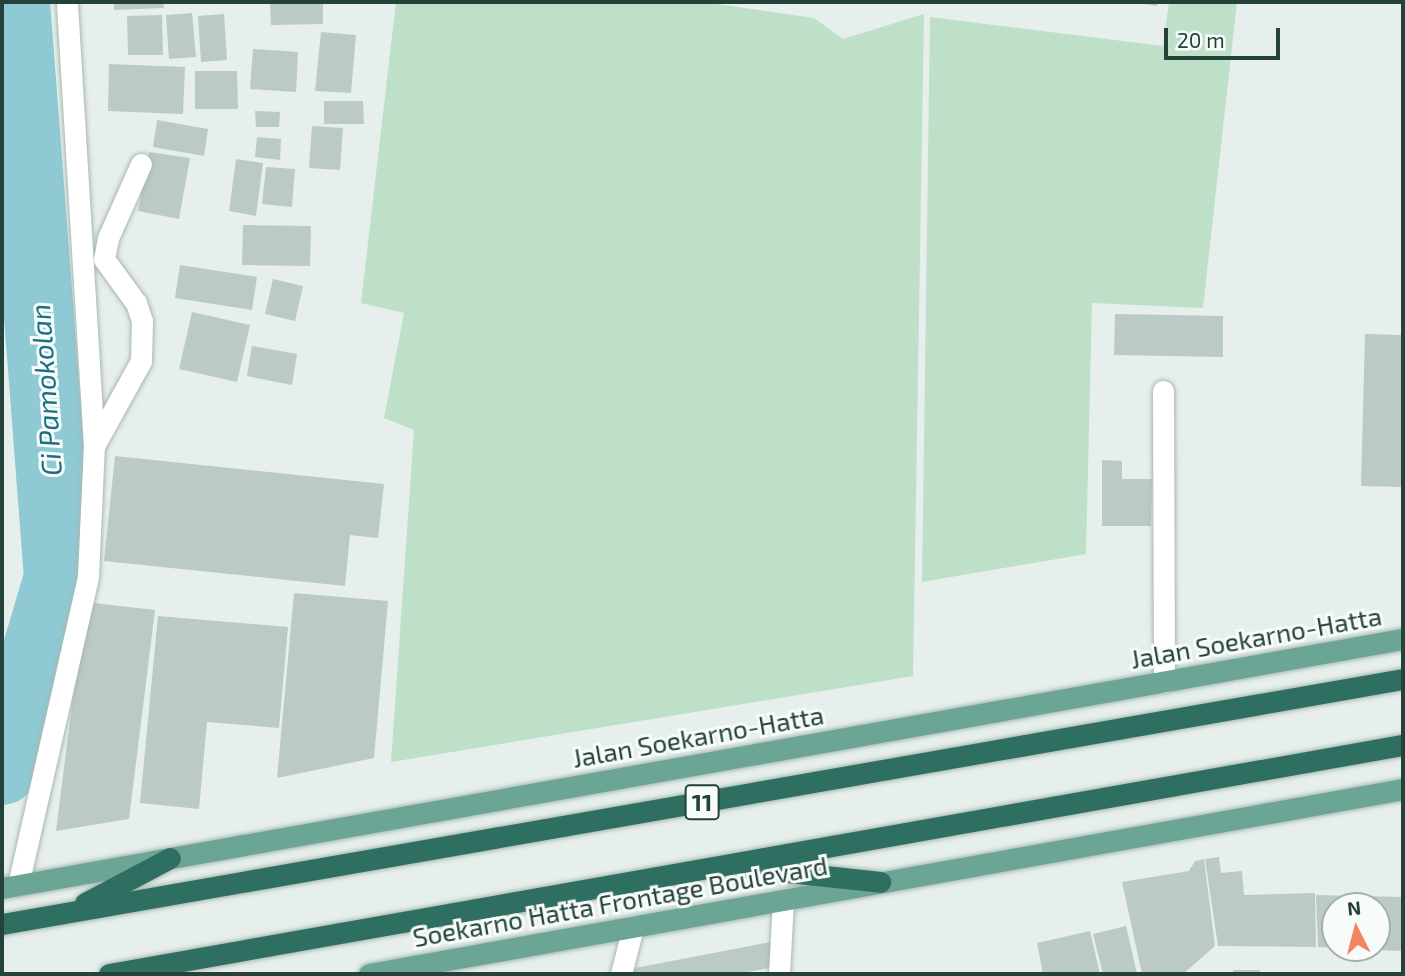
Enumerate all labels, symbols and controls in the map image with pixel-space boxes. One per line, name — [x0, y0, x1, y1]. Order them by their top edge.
scale bar — [1167, 14, 1282, 58]
text: 20 m — [1177, 27, 1225, 52]
water label: Ci Pamokolan — [22, 303, 68, 477]
street label: Jalan Soekarno-Hatta — [1128, 600, 1384, 674]
street label: Jalan Soekarno-Hatta — [570, 699, 826, 773]
road number: 11 — [684, 782, 720, 822]
street label: Soekarno Hatta Frontage Boulevard — [410, 849, 830, 953]
north arrow — [1321, 892, 1391, 962]
text: N — [1346, 895, 1362, 920]

